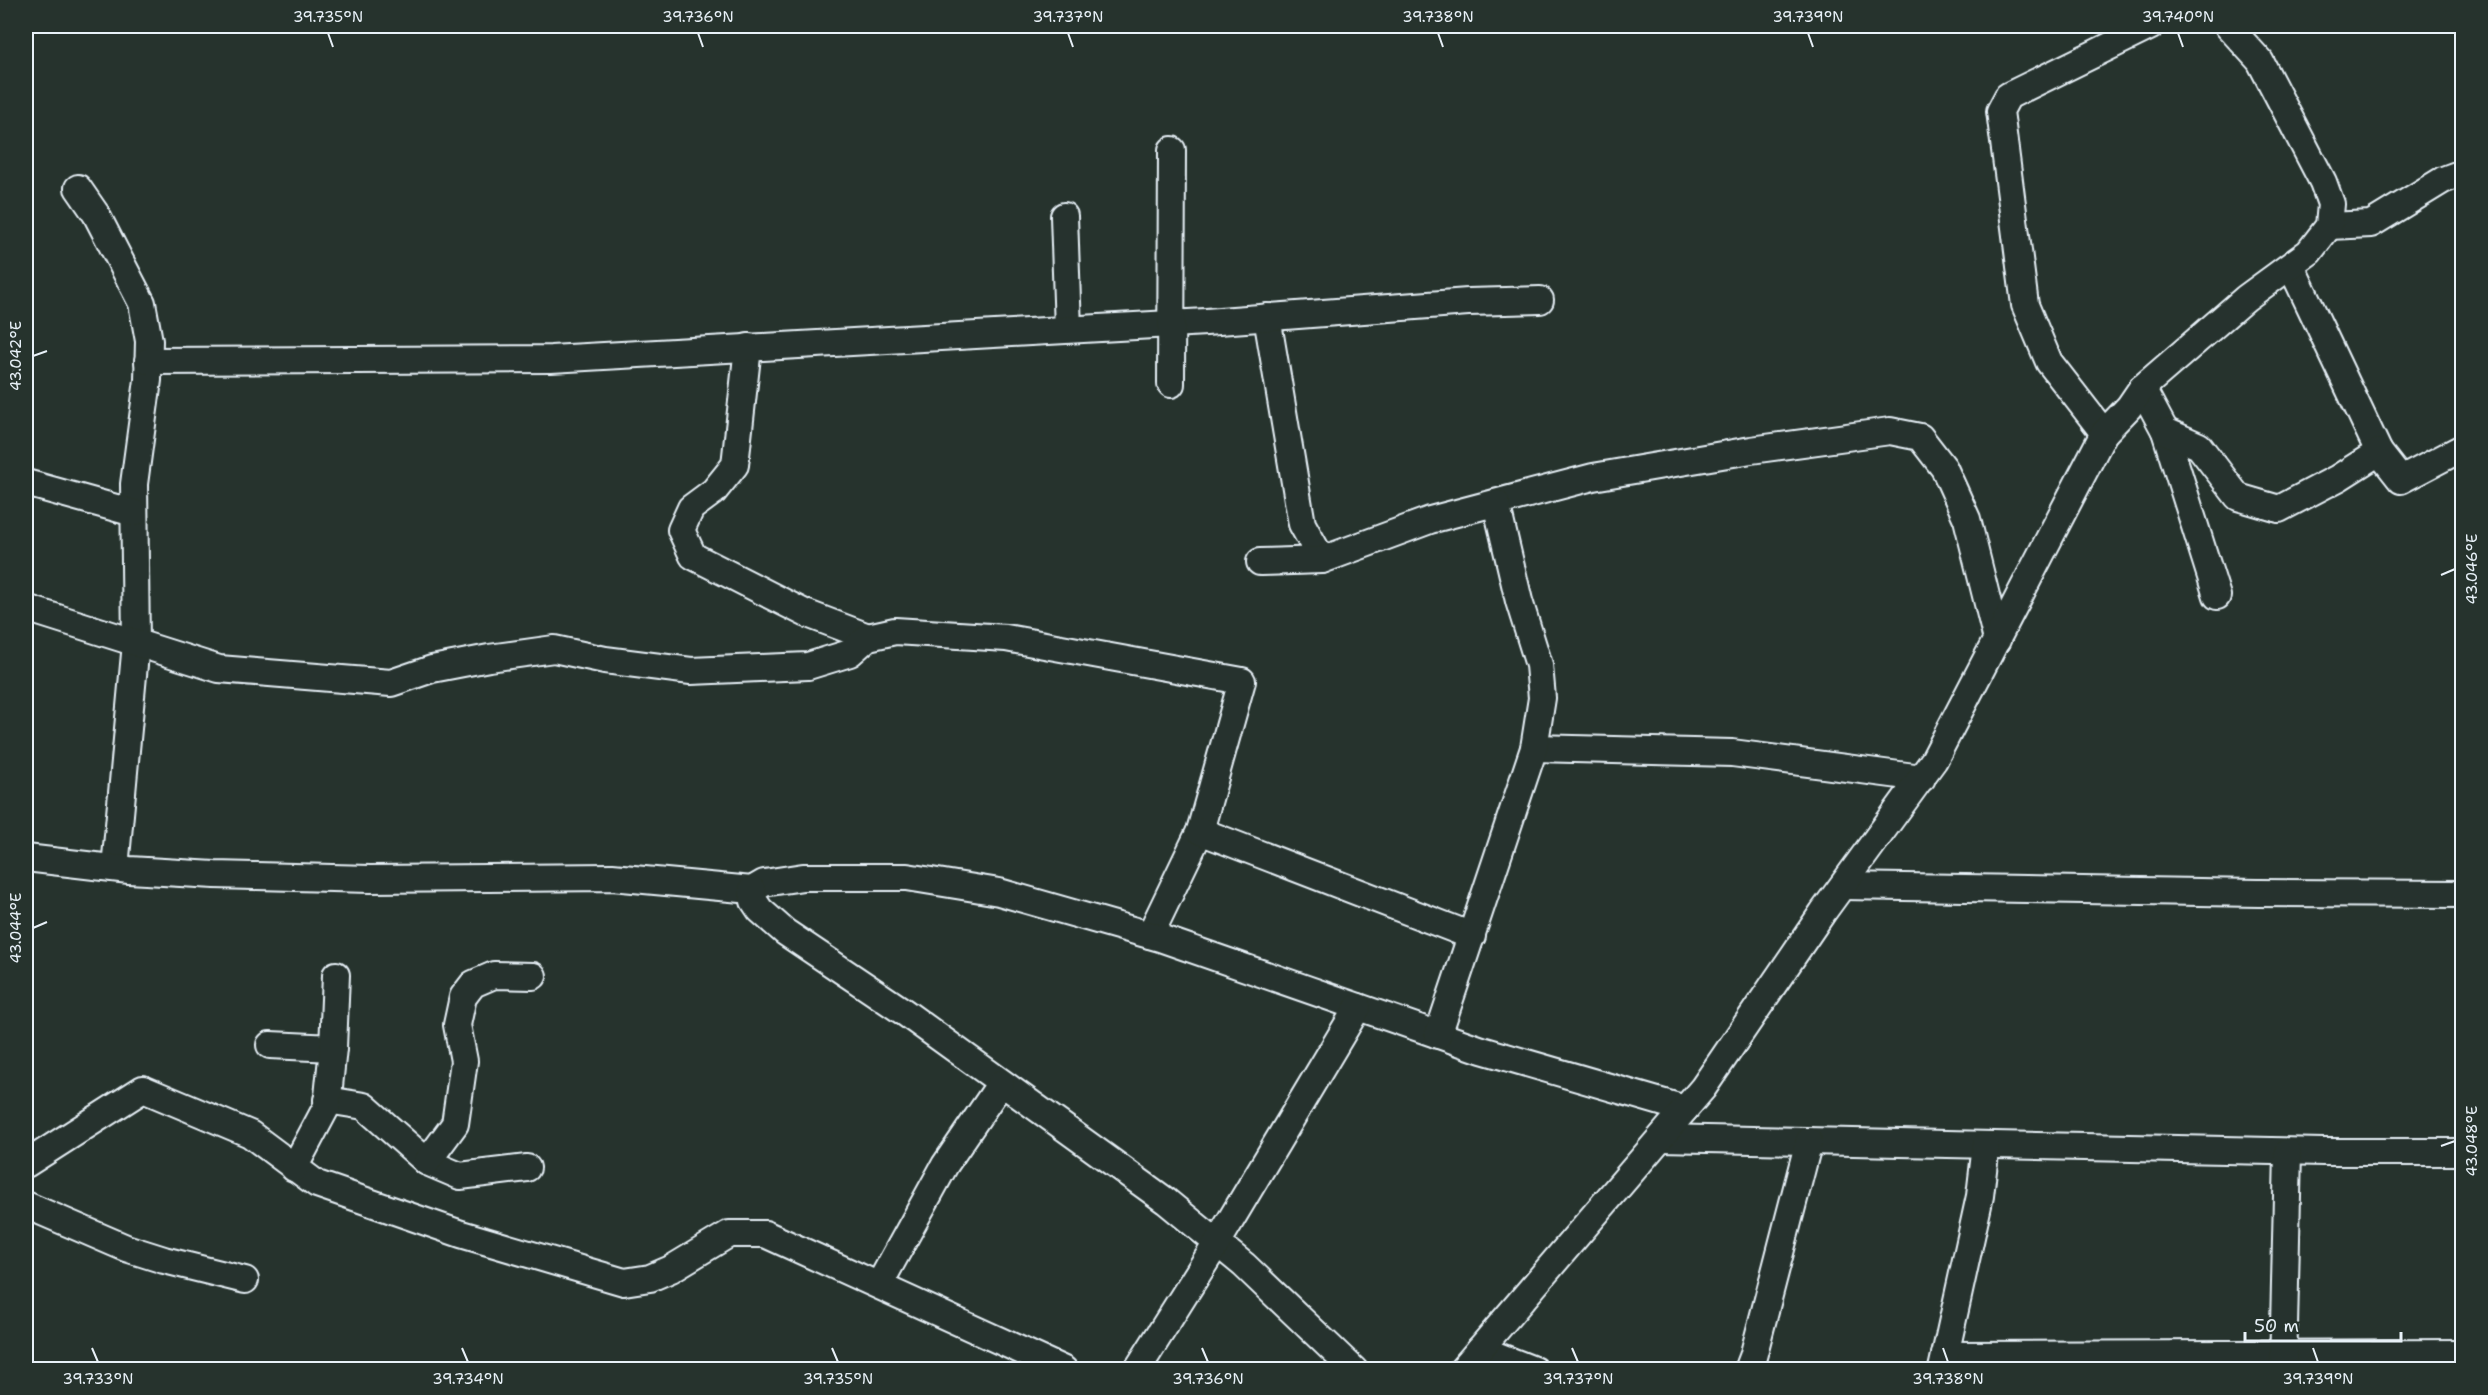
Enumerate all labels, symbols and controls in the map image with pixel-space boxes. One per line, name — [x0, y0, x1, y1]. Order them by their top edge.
text: 39.735°N — [293, 7, 363, 27]
text: 39.736°N — [662, 7, 734, 27]
text: 39.737°N — [1033, 7, 1103, 27]
text: 39.738°N — [1402, 7, 1474, 27]
text: 39.739°N — [1772, 7, 1844, 27]
text: 39.740°N — [2142, 7, 2214, 27]
text: 43.042°E — [6, 321, 26, 391]
text: 43.046°E — [2462, 534, 2482, 604]
text: 43.044°E — [6, 893, 26, 963]
text: 43.048°E — [2462, 1106, 2482, 1176]
scale bar — [2245, 1305, 2401, 1343]
text: 50 m — [2254, 1314, 2299, 1338]
text: 39.733°N — [62, 1369, 134, 1389]
text: 39.734°N — [432, 1369, 504, 1389]
text: 39.735°N — [803, 1369, 873, 1389]
text: 39.736°N — [1172, 1369, 1244, 1389]
text: 39.737°N — [1543, 1369, 1613, 1389]
text: 39.738°N — [1912, 1369, 1984, 1389]
text: 39.739°N — [2282, 1369, 2354, 1389]

